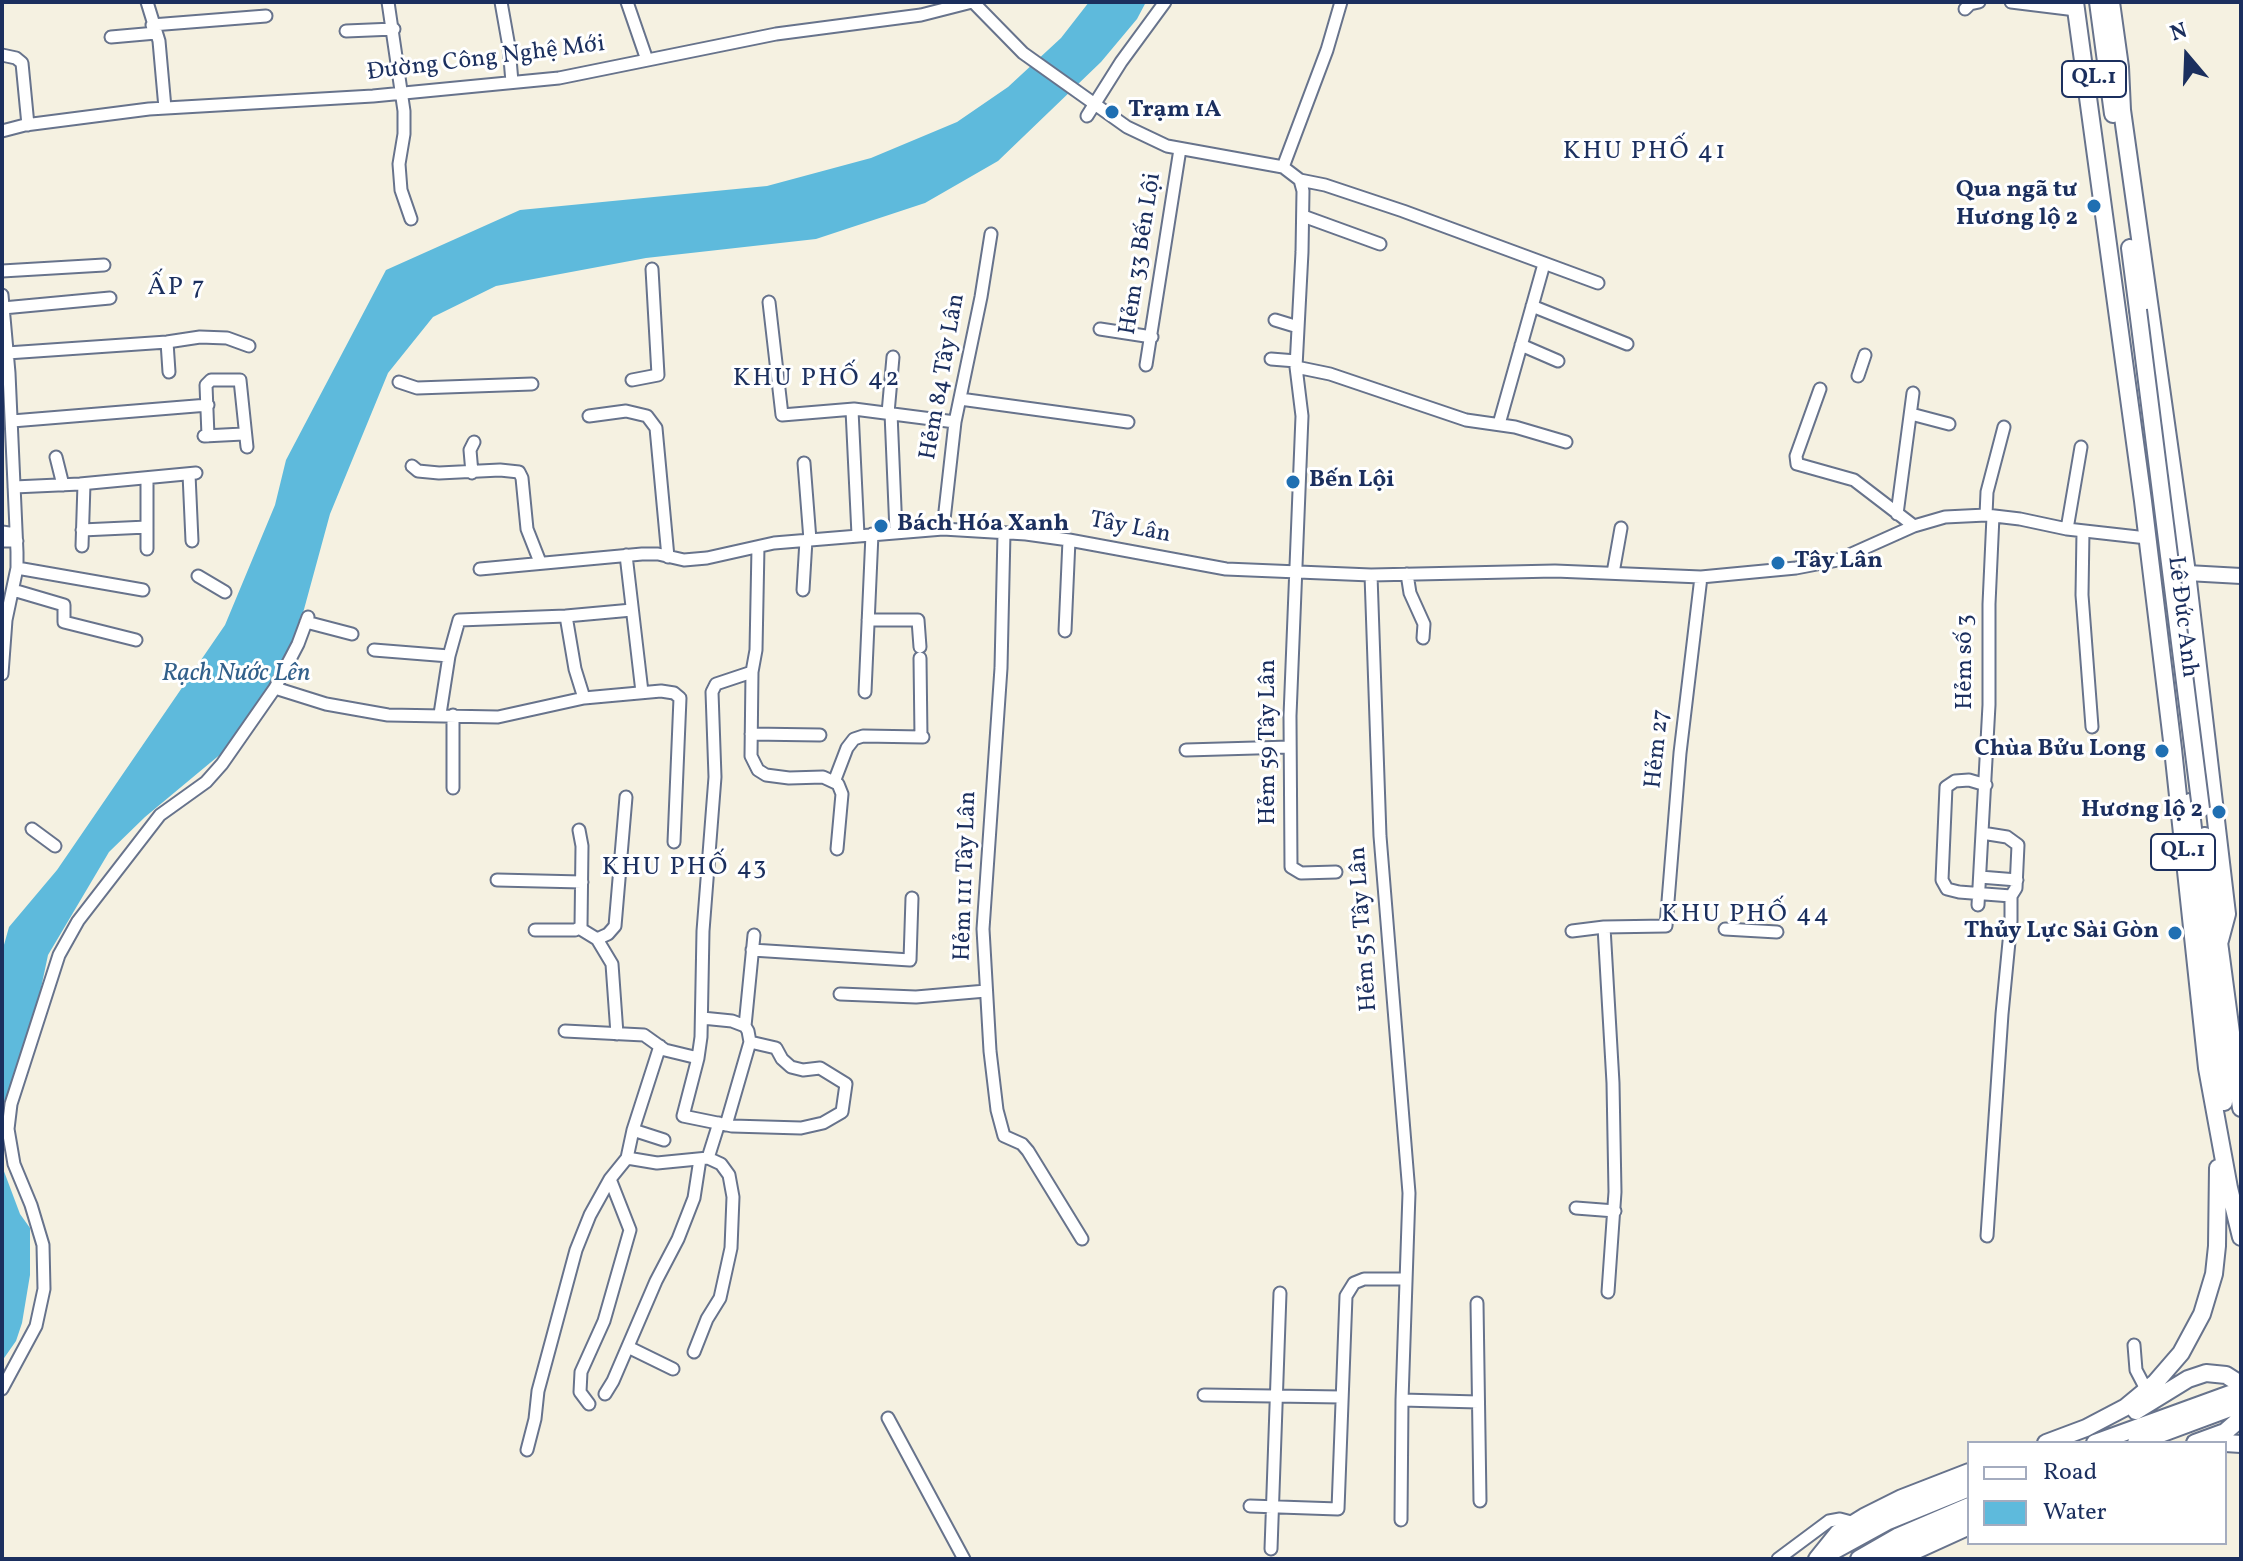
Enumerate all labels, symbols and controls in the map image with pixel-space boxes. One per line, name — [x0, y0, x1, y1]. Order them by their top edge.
north arrow — [2147, 16, 2227, 96]
text: N — [2166, 16, 2192, 50]
street label: Đường Công Nghệ Mới — [365, 31, 607, 89]
road number: QL.1 — [2062, 61, 2126, 97]
place label: Trạm 1A — [1128, 98, 1221, 126]
marker: Trạm 1A — [1103, 103, 1121, 121]
district label: KHU PHỐ 41 — [1563, 137, 1727, 169]
street label: Hẻm 33 Bến Lội — [1115, 171, 1169, 337]
place label: Qua ngã tư Hương lộ 2 — [1956, 178, 2078, 234]
marker: Qua ngã tư Hương lộ 2 — [2085, 197, 2103, 215]
district label: ẤP 7 — [147, 273, 207, 305]
street label: Hẻm 84 Tây Lân — [915, 292, 973, 462]
district label: KHU PHỐ 42 — [733, 364, 901, 396]
place label: Bến Lội — [1309, 468, 1394, 496]
marker: Bến Lội — [1284, 473, 1302, 491]
street label: Tây Lân — [1087, 507, 1173, 551]
place label: Bách Hóa Xanh — [897, 512, 1069, 540]
marker: Bách Hóa Xanh — [872, 517, 890, 535]
place label: Tây Lân — [1794, 549, 1883, 577]
marker: Tây Lân — [1769, 554, 1787, 572]
street label: Lê Đức Anh — [2159, 555, 2203, 679]
street label: Hẻm số 3 — [1953, 614, 1981, 710]
water label: Rạch Nước Lên — [161, 659, 311, 691]
street label: Hẻm 59 Tây Lân — [1256, 659, 1284, 825]
street label: Hẻm 27 — [1641, 708, 1677, 790]
place label: Chùa Bửu Long — [1974, 737, 2146, 765]
marker: Chùa Bửu Long — [2153, 742, 2171, 760]
street label: Hẻm 111 Tây Lân — [950, 790, 984, 962]
place label: Hương lộ 2 — [2081, 798, 2203, 826]
marker: Hương lộ 2 — [2210, 803, 2228, 821]
road number: QL.1 — [2151, 834, 2215, 870]
street label: Hẻm 55 Tây Lân — [1345, 845, 1385, 1013]
district label: KHU PHỐ 43 — [602, 853, 768, 885]
district label: KHU PHỐ 44 — [1661, 900, 1831, 932]
place label: Thủy Lực Sài Gòn — [1964, 919, 2159, 947]
marker: Thủy Lực Sài Gòn — [2166, 924, 2184, 942]
legend — [1967, 1441, 2227, 1545]
text: Road — [2043, 1456, 2097, 1490]
text: Water — [2043, 1496, 2107, 1530]

